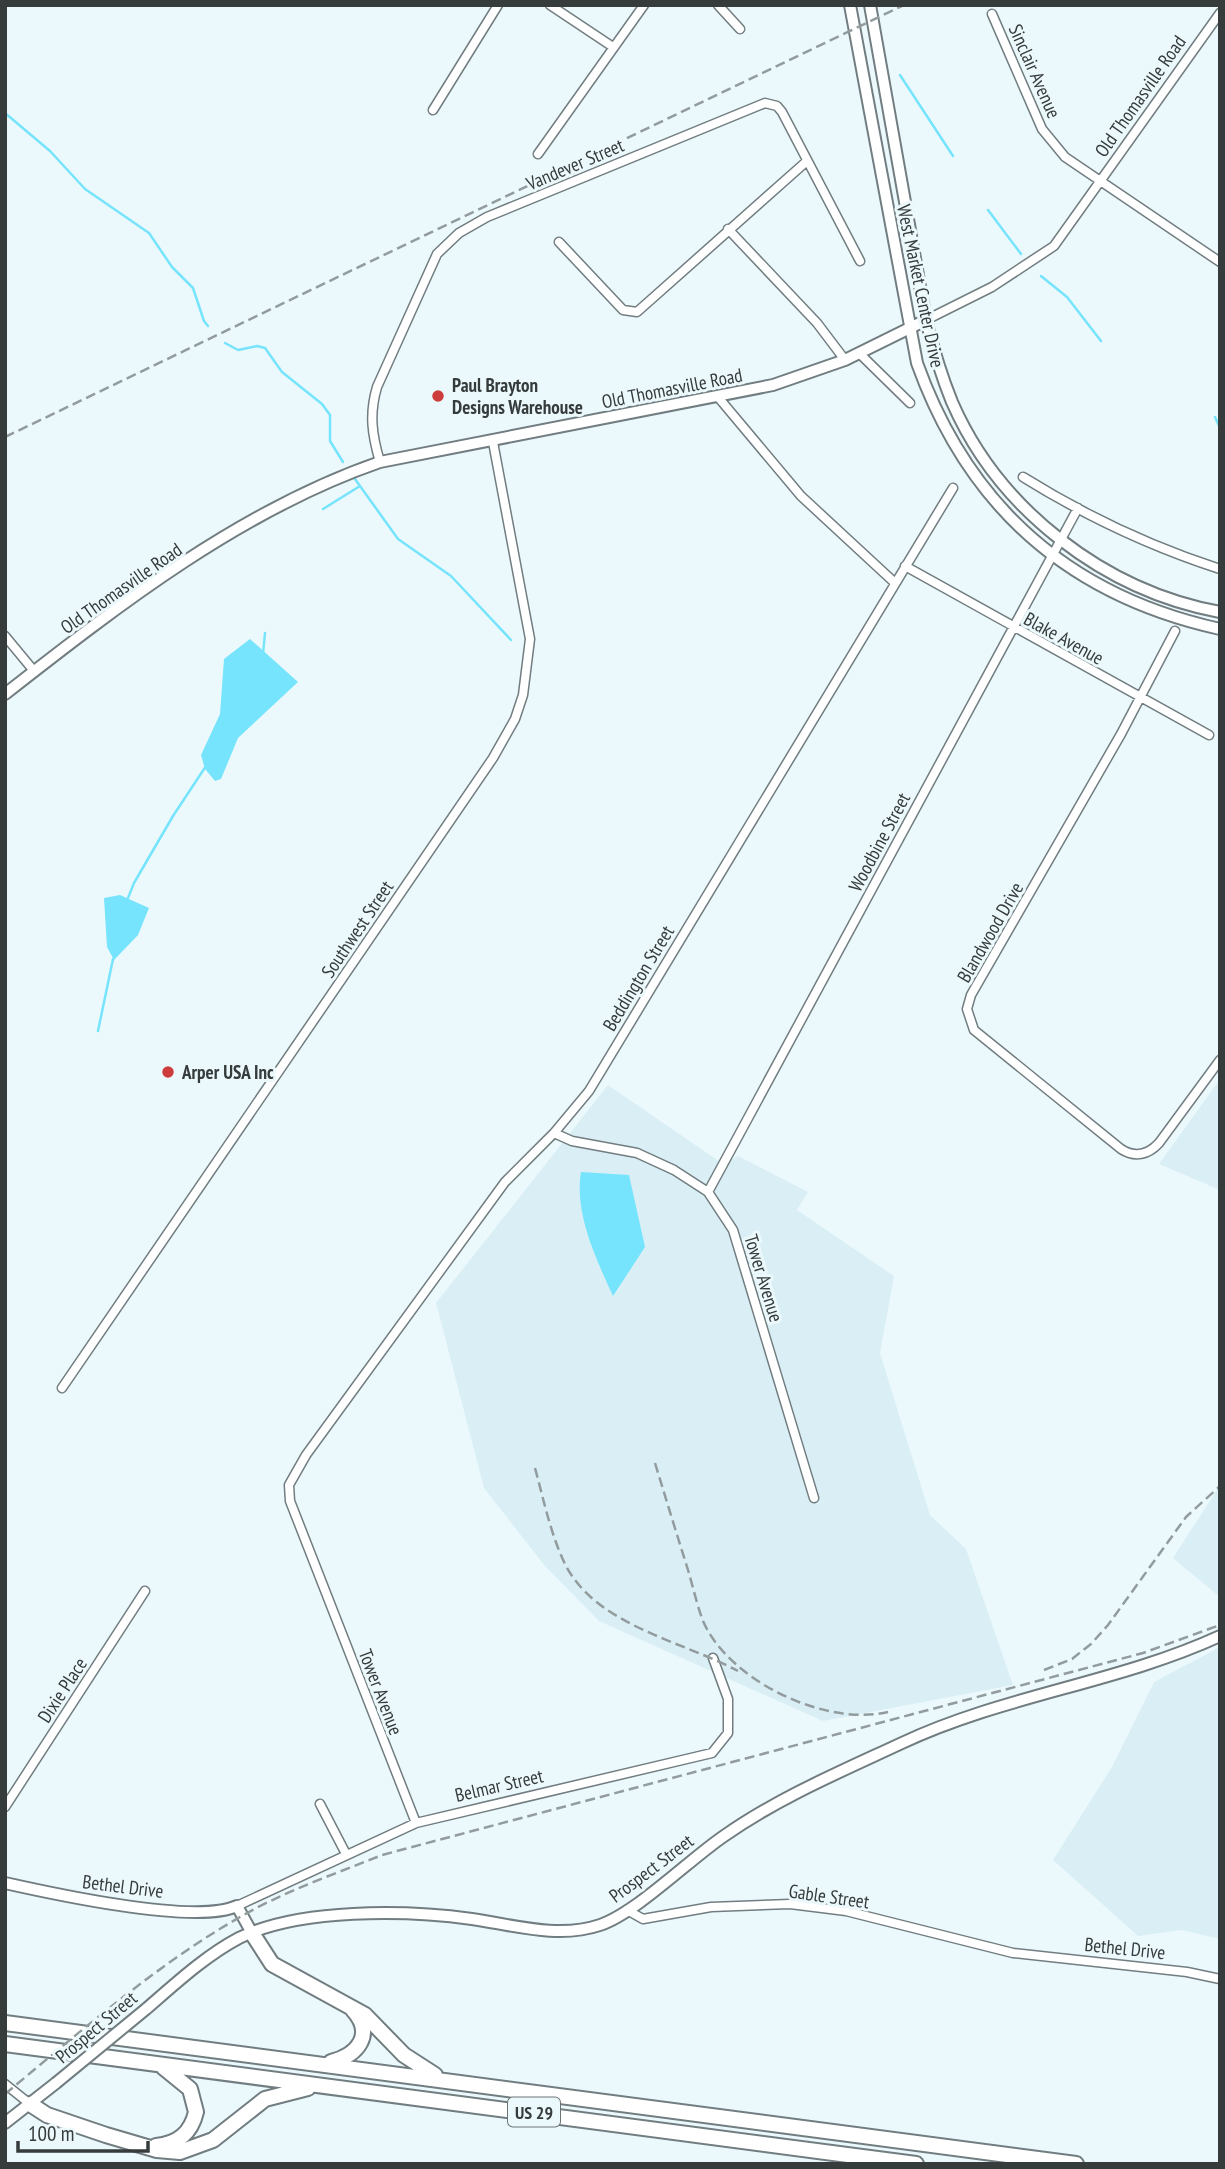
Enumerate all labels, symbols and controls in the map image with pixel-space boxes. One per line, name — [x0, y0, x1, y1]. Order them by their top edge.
street label: Sinclair Avenue — [1004, 20, 1066, 122]
street label: Old Thomasville Road — [1089, 31, 1191, 161]
street label: Vandever Street — [522, 132, 628, 196]
street label: West Market Center Drive — [892, 202, 950, 370]
street label: Old Thomasville Road — [600, 363, 744, 413]
place label: Paul Brayton Designs Warehouse — [452, 373, 583, 419]
marker: Paul Brayton Designs Warehouse — [430, 388, 446, 404]
street label: Old Thomasville Road — [56, 537, 186, 639]
street label: Blake Avenue — [1020, 606, 1108, 670]
street label: Woodbine Street — [843, 788, 915, 896]
street label: Southwest Street — [316, 875, 399, 982]
street label: Blandwood Drive — [952, 877, 1028, 986]
street label: Beddington Street — [597, 920, 679, 1035]
place label: Arper USA Inc — [181, 1060, 274, 1084]
marker: Arper USA Inc — [160, 1064, 176, 1080]
street label: Tower Avenue — [739, 1231, 789, 1325]
street label: Tower Avenue — [354, 1646, 408, 1739]
street label: Dixie Place — [32, 1653, 92, 1727]
street label: Belmar Street — [453, 1763, 546, 1807]
street label: Prospect Street — [604, 1828, 698, 1907]
street label: Bethel Drive — [81, 1869, 165, 1903]
street label: Gable Street — [787, 1878, 871, 1914]
street label: Bethel Drive — [1083, 1932, 1167, 1964]
street label: Prospect Street — [50, 1985, 142, 2068]
road number: US 29 — [508, 2098, 560, 2126]
scale bar — [18, 2110, 147, 2154]
text: 100 m — [28, 2120, 74, 2147]

